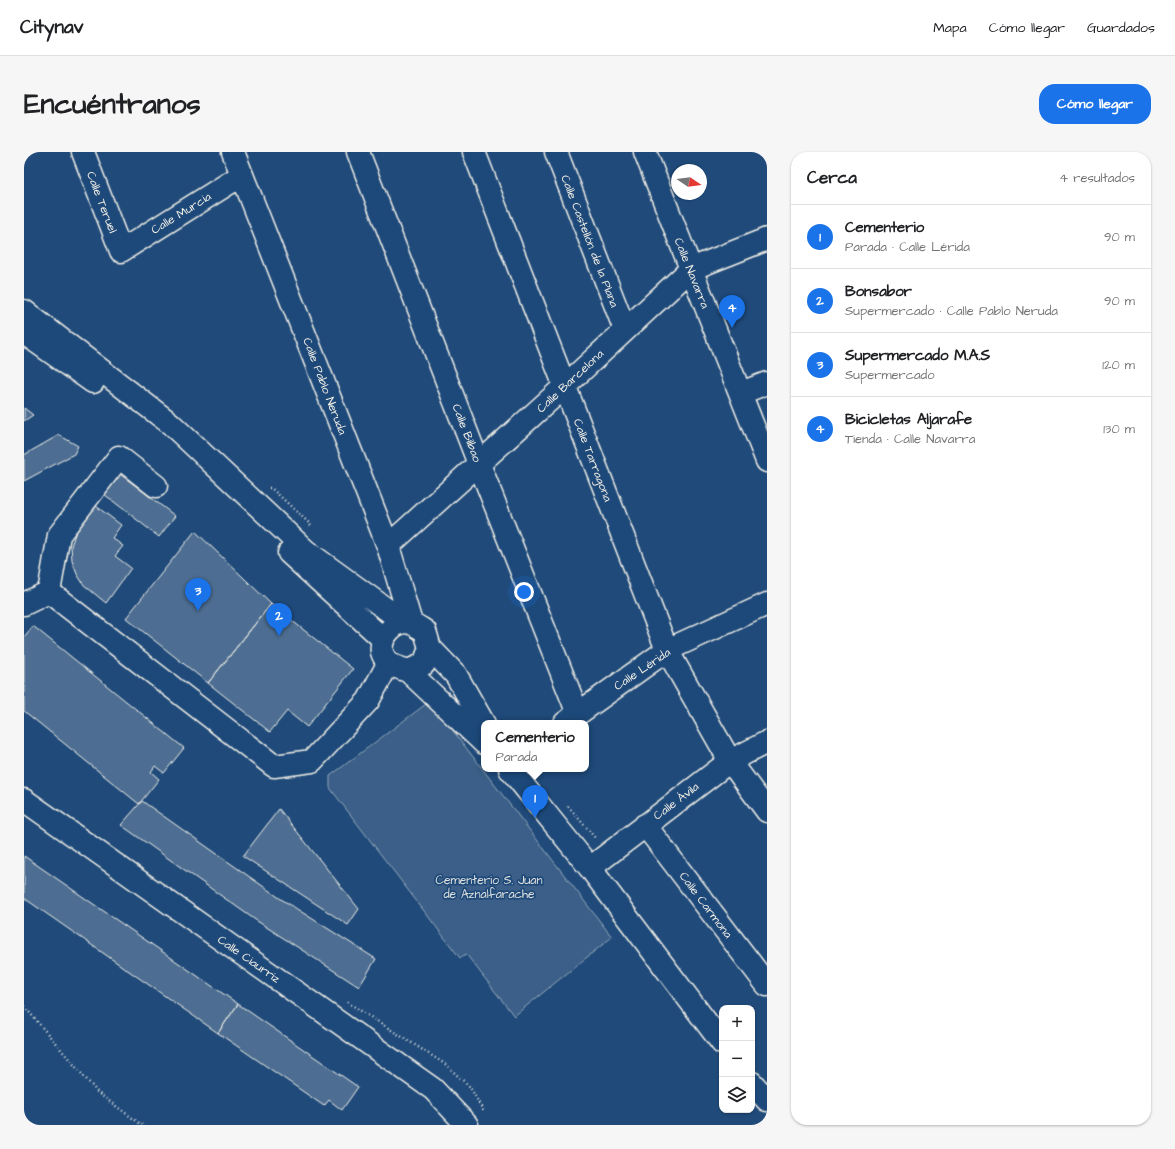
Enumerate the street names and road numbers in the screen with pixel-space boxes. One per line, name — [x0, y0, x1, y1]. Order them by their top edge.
street label: Calle Teruel — [82, 169, 121, 236]
street label: Calle Castellón de la Plana — [556, 172, 623, 310]
street label: Calle Murcia — [148, 188, 215, 239]
street label: Calle Navarra — [670, 235, 713, 311]
street label: Calle Pablo Neruda — [298, 335, 351, 437]
street label: Calle Barcelona — [533, 346, 608, 417]
street label: Calle Bilbao — [448, 401, 486, 465]
street label: Calle Tarragona — [568, 416, 616, 505]
street label: Calle Lérida — [611, 644, 674, 695]
street label: Calle Ávila — [650, 779, 703, 824]
street label: Calle Carmona — [675, 869, 736, 942]
street label: Calle Ciaurriz — [214, 931, 284, 987]

